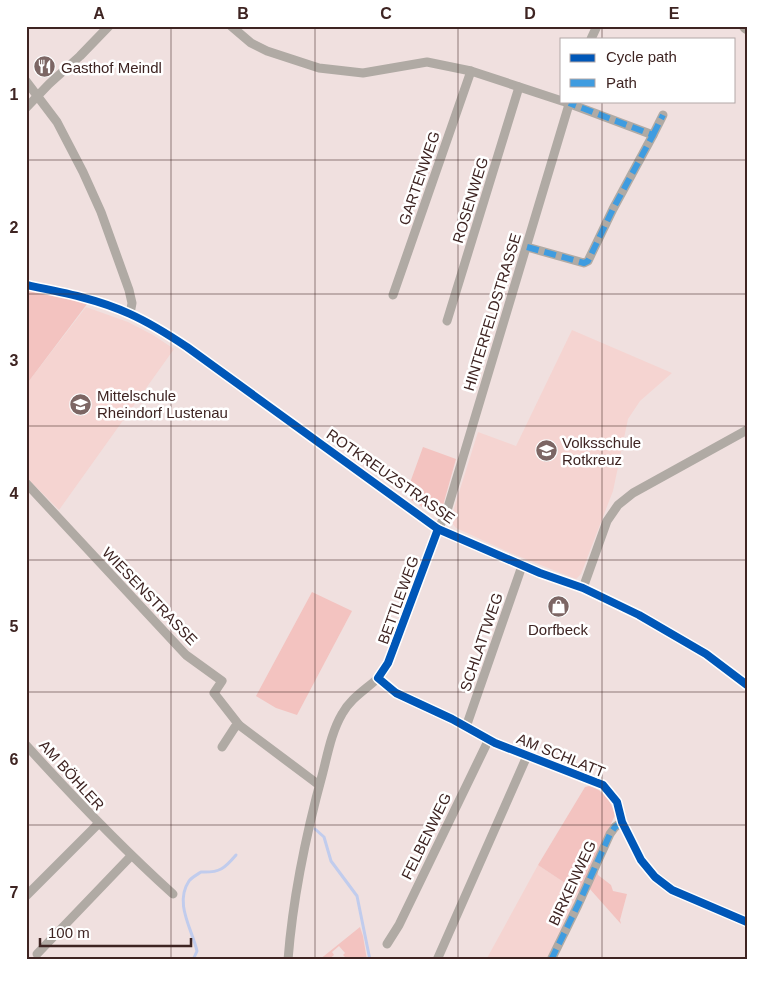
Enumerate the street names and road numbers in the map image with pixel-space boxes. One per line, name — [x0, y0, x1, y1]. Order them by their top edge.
street label: GARTENWEG — [395, 129, 443, 227]
street label: ROSENWEG — [449, 155, 491, 245]
street label: HINTERFELDSTRASSE — [460, 231, 524, 393]
street label: ROTKREUZSTRASSE — [324, 425, 458, 527]
street label: WIESENSTRASSE — [99, 544, 201, 648]
street label: BETTLEWEG — [374, 554, 422, 646]
street label: SCHLATTWEG — [456, 591, 506, 693]
street label: AM SCHLATT — [514, 730, 608, 780]
street label: AM BÖHLER — [36, 736, 108, 814]
street label: FELBENWEG — [398, 790, 454, 882]
street label: BIRKENWEG — [545, 838, 599, 928]

